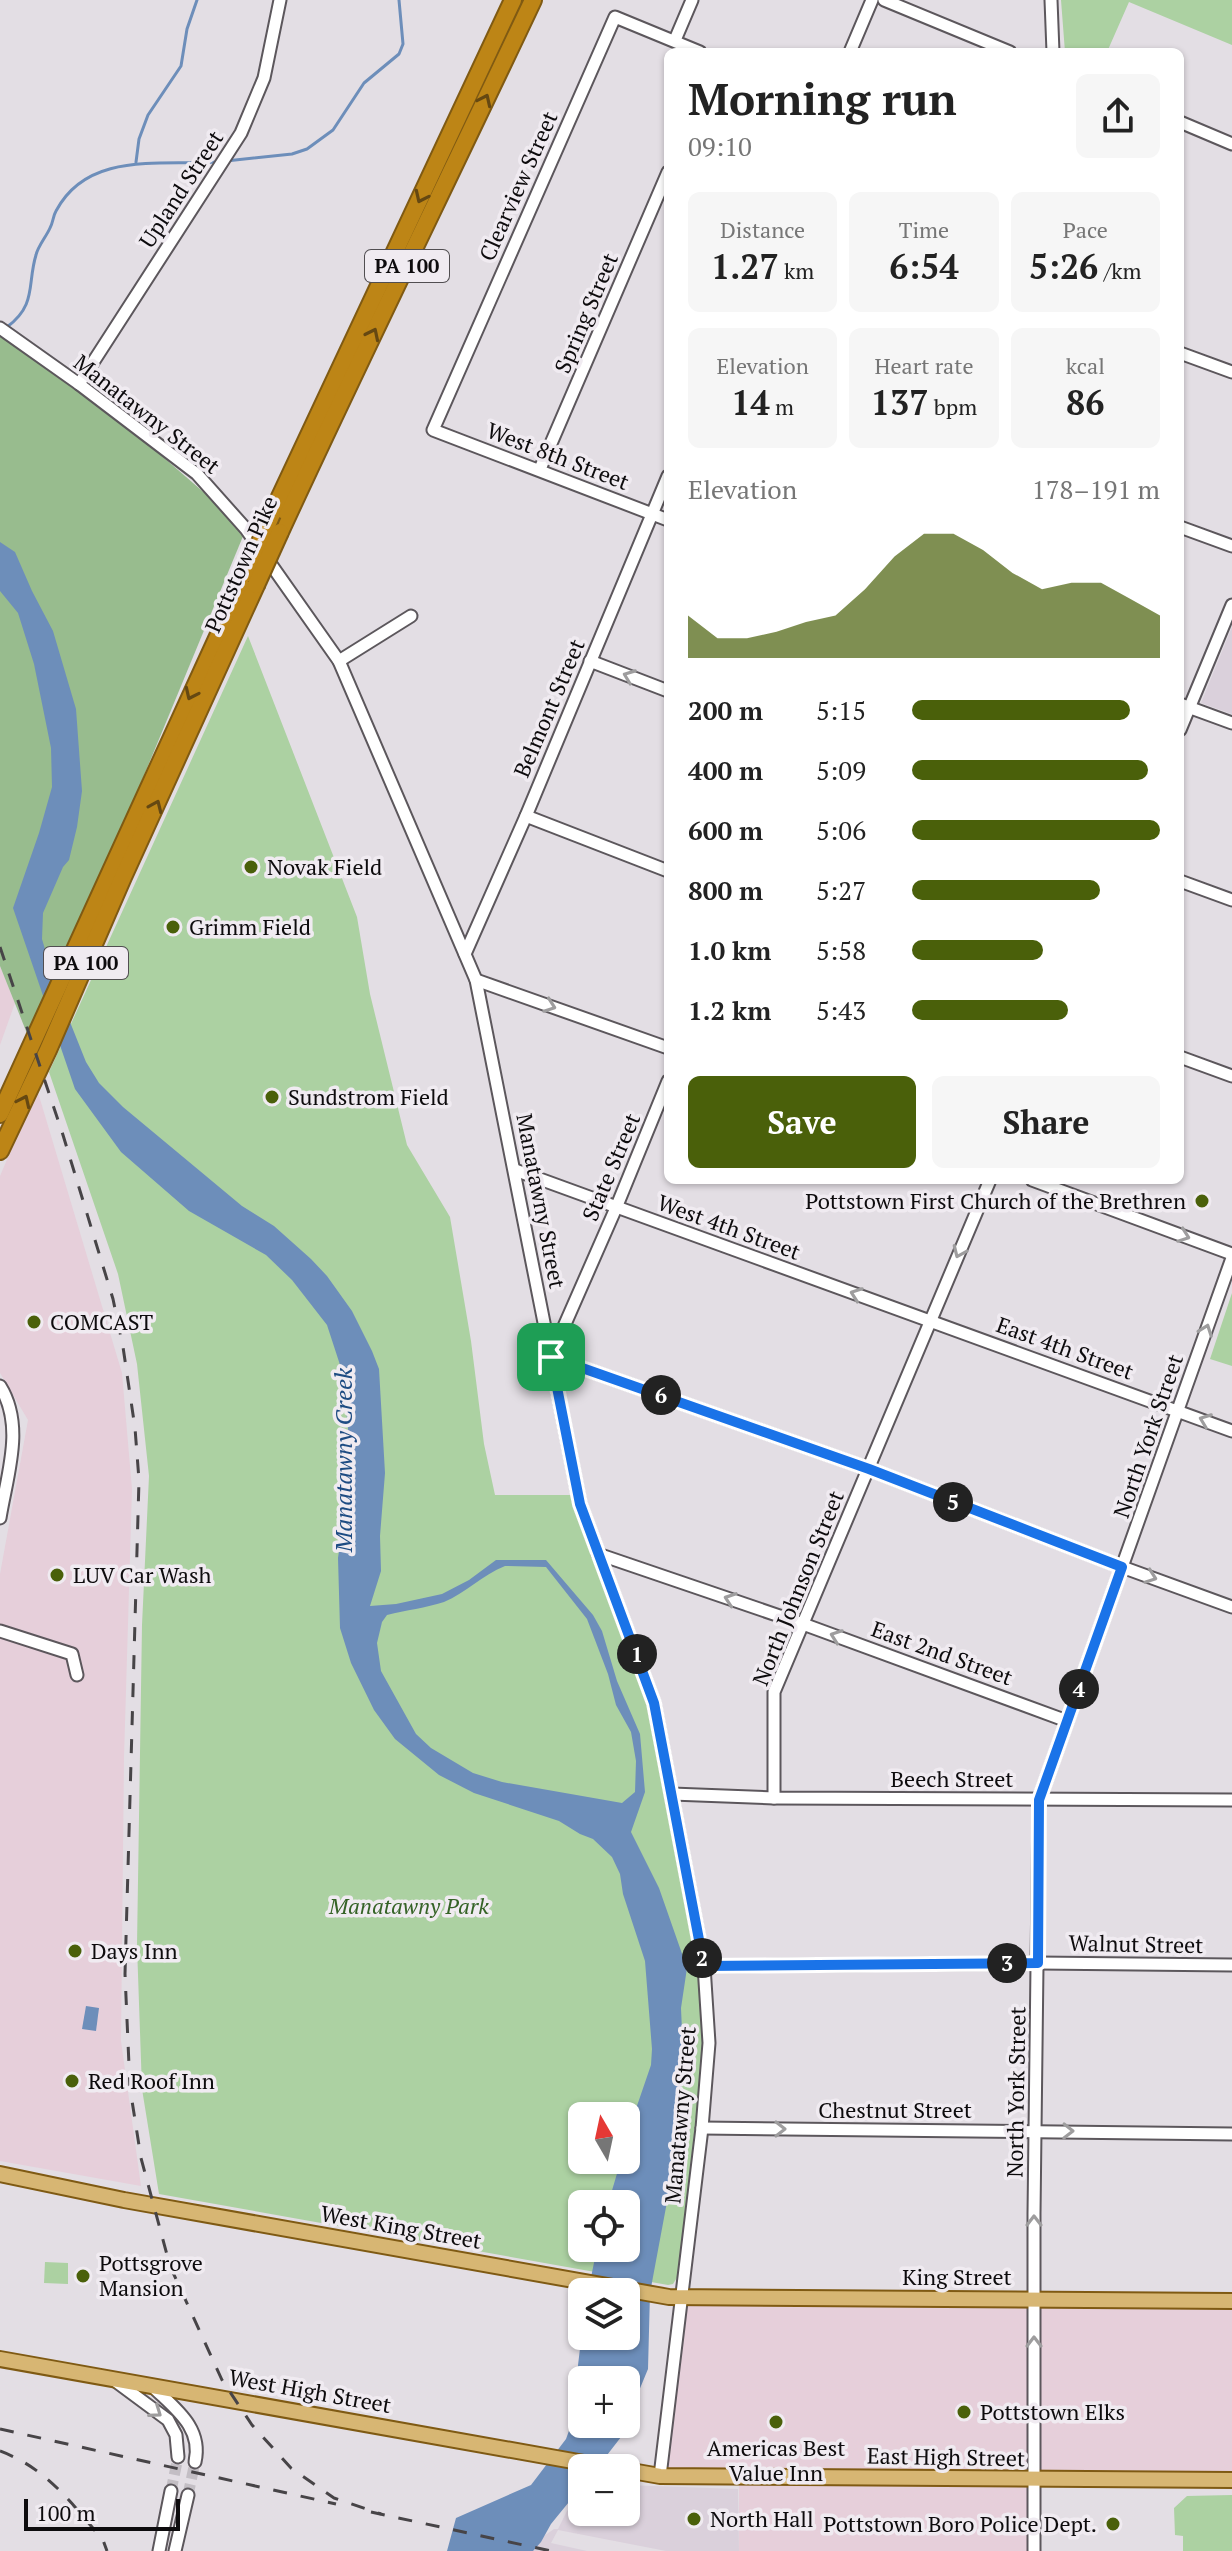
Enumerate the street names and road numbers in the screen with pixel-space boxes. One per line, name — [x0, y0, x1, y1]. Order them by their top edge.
street label: Clearview Street — [472, 107, 563, 265]
street label: Upland Street — [132, 125, 229, 253]
street label: Spring Street — [547, 248, 624, 377]
road number: PA 100 — [365, 250, 449, 282]
street label: Manatawny Street — [68, 347, 226, 480]
street label: West 8th Street — [483, 415, 633, 496]
street label: Pottstown Pike — [197, 491, 284, 637]
street label: Belmont Street — [506, 634, 591, 781]
road number: PA 100 — [44, 947, 128, 979]
street label: State Street — [575, 1109, 646, 1225]
street label: Manatawny Street — [510, 1111, 573, 1291]
street label: West 4th Street — [654, 1187, 805, 1266]
street label: East 4th Street — [993, 1309, 1138, 1386]
street label: North York Street — [1106, 1350, 1189, 1522]
street label: North Johnson Street — [745, 1486, 850, 1689]
street label: East 2nd Street — [868, 1614, 1017, 1691]
street label: Beech Street — [891, 1764, 1013, 1793]
street label: Walnut Street — [1068, 1928, 1204, 1959]
street label: North York Street — [1000, 2006, 1031, 2178]
street label: Manatawny Street — [657, 2025, 702, 2205]
street label: Chestnut Street — [818, 2095, 972, 2124]
street label: West King Street — [318, 2198, 484, 2255]
street label: King Street — [902, 2262, 1012, 2291]
street label: West High Street — [227, 2362, 394, 2419]
street label: East High Street — [867, 2441, 1025, 2472]

